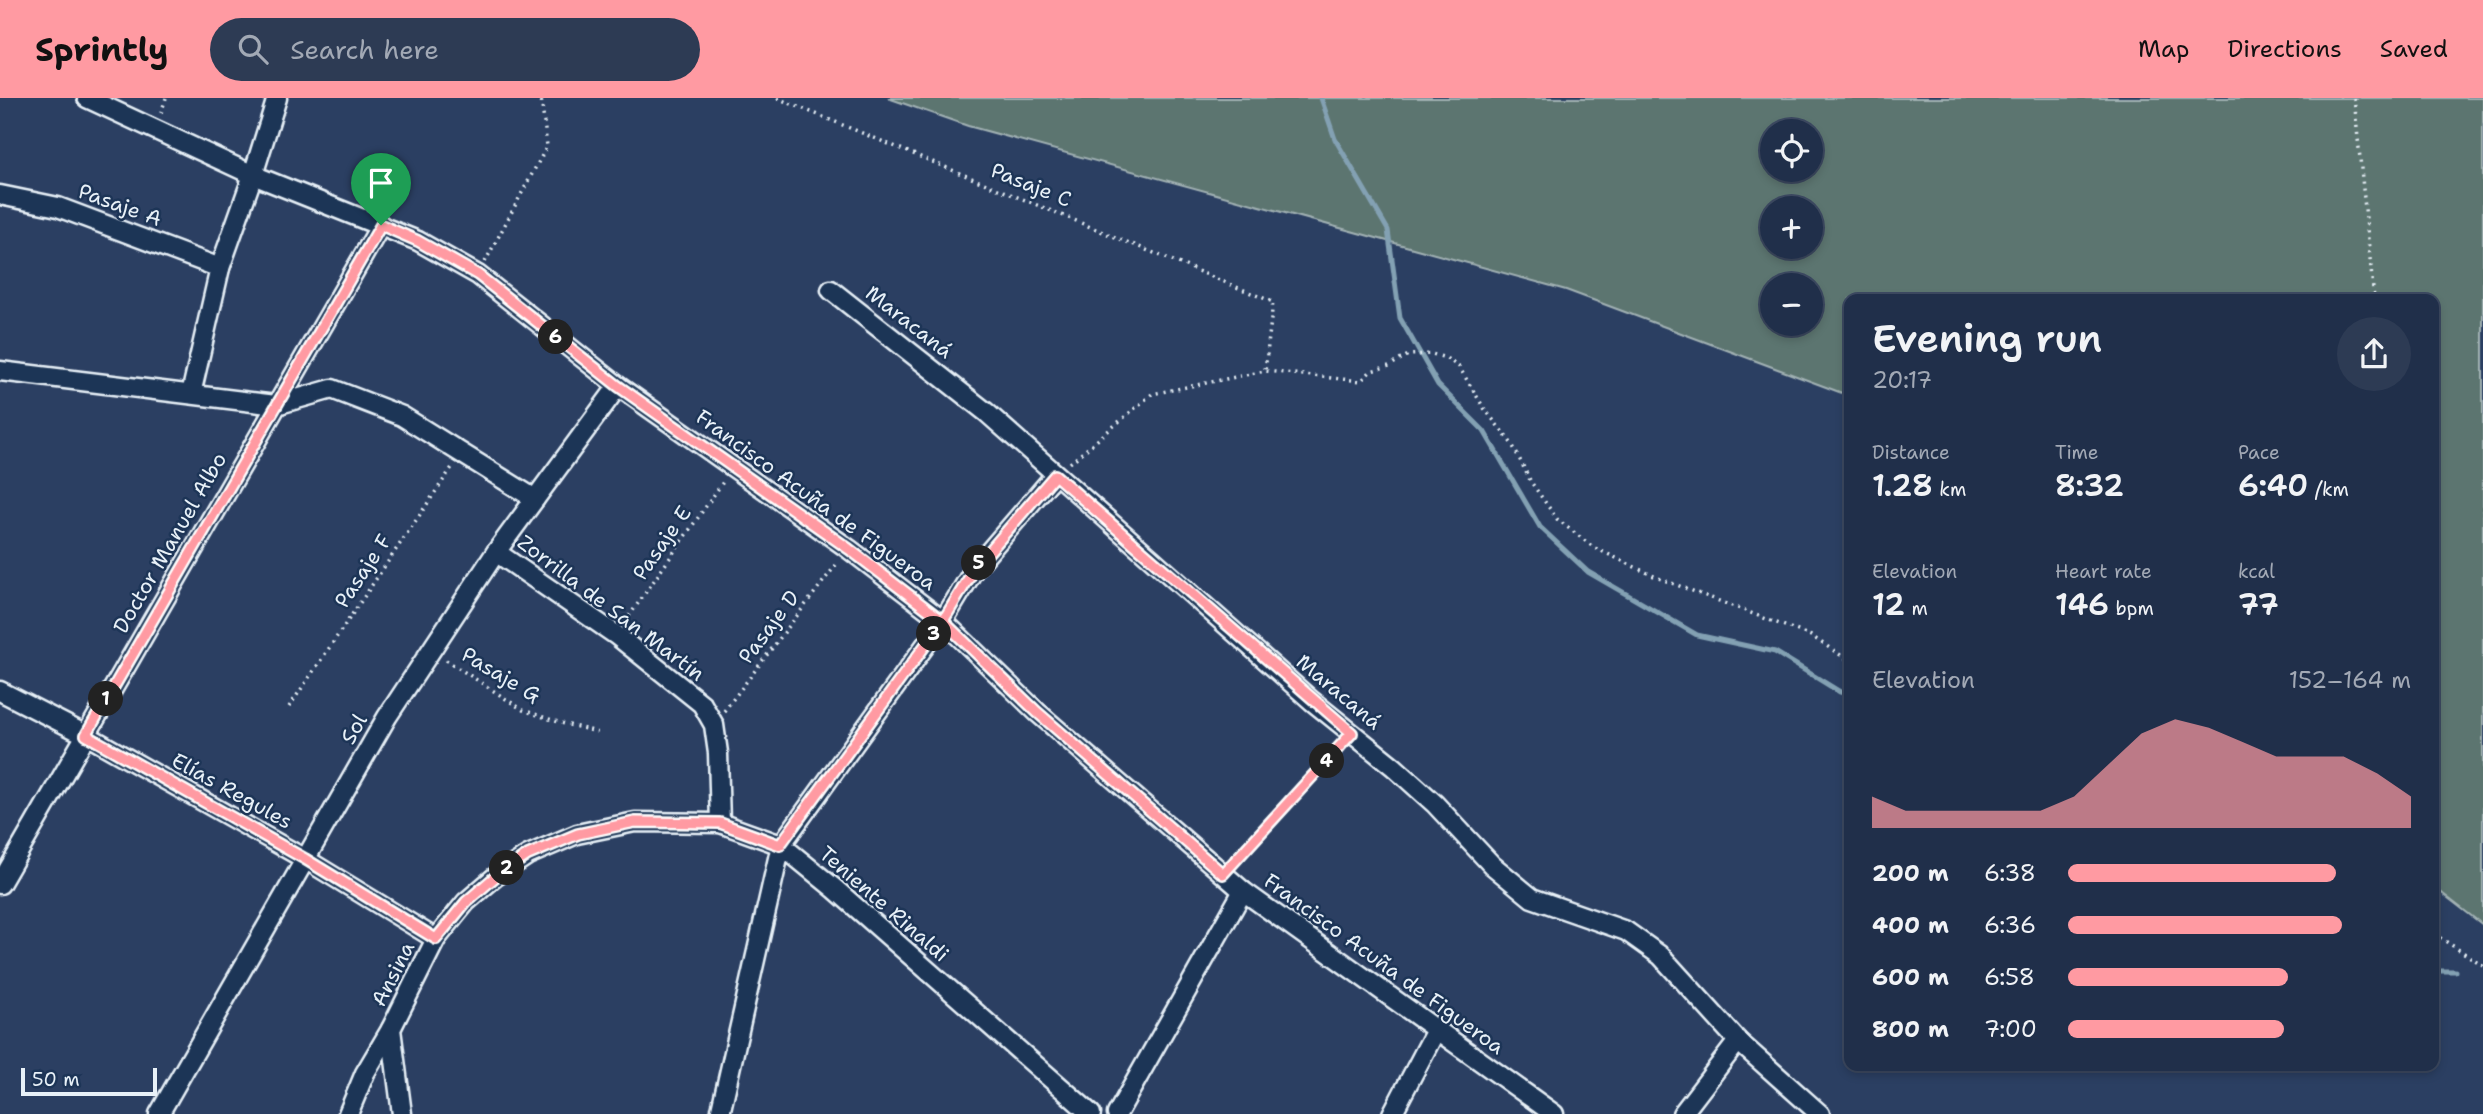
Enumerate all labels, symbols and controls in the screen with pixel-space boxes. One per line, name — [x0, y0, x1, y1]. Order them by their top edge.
search box — [210, 18, 700, 81]
text: Sprintly — [35, 27, 168, 72]
icon: search — [234, 30, 272, 68]
text: Search here — [290, 32, 439, 67]
text: Map — [2138, 33, 2189, 65]
text: Directions — [2227, 33, 2342, 65]
text: Saved — [2380, 33, 2448, 65]
map controls — [1760, 119, 1823, 336]
button: locate — [1760, 119, 1823, 182]
pin — [351, 153, 411, 225]
street label: Pasaje C — [987, 156, 1075, 214]
icon: arrive — [362, 164, 400, 202]
street label: Pasaje A — [74, 177, 166, 233]
button: + — [1760, 196, 1823, 259]
button: − — [1760, 273, 1823, 336]
street label: Maracaná — [860, 279, 958, 365]
text: Evening run — [1872, 313, 2102, 364]
button: share — [2337, 317, 2411, 391]
pin: 6 — [538, 320, 574, 354]
text: 6 — [549, 324, 562, 349]
text: 20:17 — [1872, 365, 1932, 395]
street label: Francisco Acuña de Figueroa — [690, 403, 942, 597]
text: Distance — [1872, 440, 1950, 465]
text: Time — [2055, 440, 2099, 465]
text: Pace — [2238, 440, 2280, 465]
street label: Doctor Manuel Albo — [107, 448, 233, 638]
text: 1.28 — [1872, 465, 1933, 506]
text: 8:32 — [2055, 465, 2124, 506]
text: 6:40 — [2238, 465, 2308, 506]
text: km — [1933, 477, 1966, 502]
text: /km — [2308, 477, 2349, 502]
street label: Pasaje E — [626, 500, 698, 586]
street label: Pasaje F — [328, 528, 398, 613]
street label: Zorrilla de San Martín — [512, 528, 710, 688]
pin: 5 — [962, 546, 996, 580]
text: 5 — [973, 550, 984, 575]
text: Elevation — [1872, 559, 1957, 584]
text: Heart rate — [2055, 559, 2152, 584]
text: kcal — [2238, 559, 2275, 584]
street label: Pasaje D — [732, 584, 806, 670]
text: 12 — [1872, 584, 1905, 625]
text: 146 — [2055, 584, 2109, 625]
text: 77 — [2238, 584, 2279, 625]
text: m — [1905, 596, 1928, 621]
text: bpm — [2109, 596, 2154, 621]
pin: 3 — [916, 616, 951, 652]
text: 3 — [927, 621, 940, 646]
street label: Pasaje G — [456, 640, 546, 710]
street label: Maracaná — [1290, 648, 1388, 736]
text: Elevation — [1872, 665, 1975, 695]
text: 152–164 m — [2289, 665, 2411, 695]
pin: 1 — [88, 682, 124, 716]
text: 1 — [101, 686, 110, 711]
street label: Sol — [334, 708, 374, 749]
pin: 4 — [1310, 744, 1344, 778]
street label: Elías Regules — [167, 746, 297, 836]
text: 4 — [1320, 748, 1333, 773]
street label: Teniente Rinaldi — [813, 840, 955, 968]
pin: 2 — [490, 850, 524, 886]
text: 2 — [500, 855, 513, 880]
text: 200 m — [1872, 858, 1949, 888]
text: 6:38 — [1984, 858, 2036, 888]
street label: Francisco Acuña de Figueroa — [1258, 867, 1510, 1061]
text: 400 m — [1872, 910, 1949, 940]
text: 6:36 — [1984, 910, 2036, 940]
street label: Ansina — [365, 937, 421, 1011]
text: 600 m — [1872, 962, 1949, 992]
text: 6:58 — [1984, 962, 2035, 992]
text: 800 m — [1872, 1014, 1949, 1044]
text: 7:00 — [1984, 1014, 2037, 1044]
scale bar — [21, 1065, 158, 1097]
text: 50 m — [32, 1067, 80, 1092]

